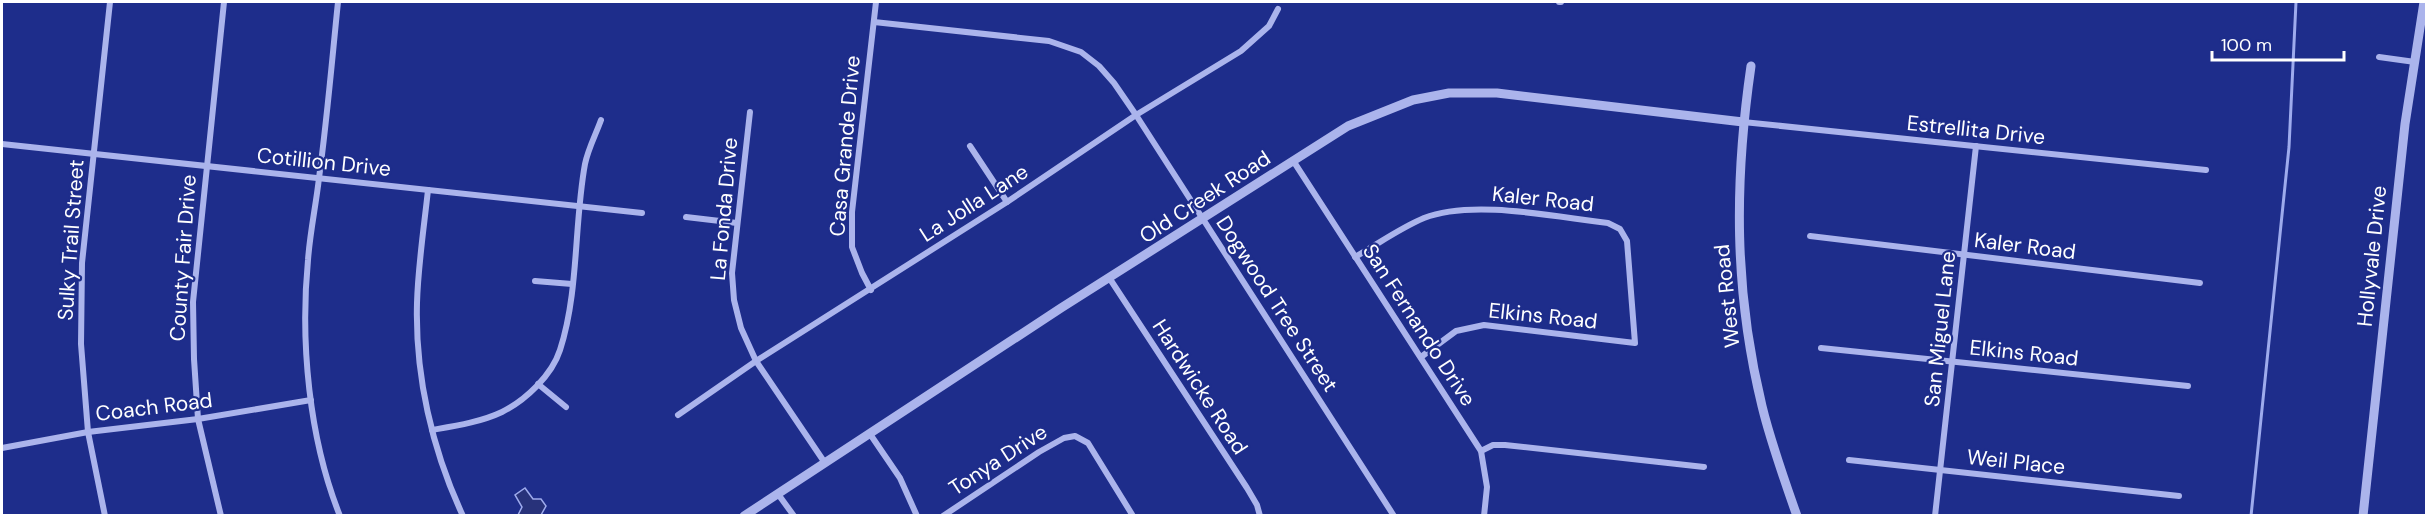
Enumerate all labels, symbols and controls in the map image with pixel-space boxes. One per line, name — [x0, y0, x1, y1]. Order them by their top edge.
scale bar — [2212, 24, 2344, 62]
text: 100 m — [2221, 33, 2272, 57]
street label: Casa Grande Drive — [823, 54, 867, 238]
street label: Estrellita Drive — [1905, 109, 2047, 151]
street label: La Fonda Drive — [704, 136, 744, 282]
street label: Cotillion Drive — [256, 141, 392, 183]
street label: Old Creek Road — [1134, 144, 1276, 250]
street label: La Jolla Lane — [914, 157, 1034, 248]
street label: Sulky Trail Street — [51, 159, 91, 321]
street label: County Fair Drive — [163, 174, 203, 342]
street label: Kaler Road — [1491, 180, 1595, 218]
street label: Hollyvale Drive — [2351, 184, 2393, 328]
street label: Dogwood Tree Street — [1210, 211, 1344, 397]
street label: Kaler Road — [1973, 226, 2077, 266]
street label: San Fernando Drive — [1356, 238, 1482, 412]
street label: West Road — [1708, 243, 1746, 349]
street label: San Miguel Lane — [1918, 250, 1962, 408]
street label: Elkins Road — [1487, 296, 1599, 336]
street label: Hardwicke Road — [1146, 314, 1254, 460]
street label: Elkins Road — [1968, 333, 2080, 373]
street label: Coach Road — [94, 386, 214, 428]
street label: Tonya Drive — [943, 418, 1053, 502]
street label: Weil Place — [1965, 443, 2067, 481]

